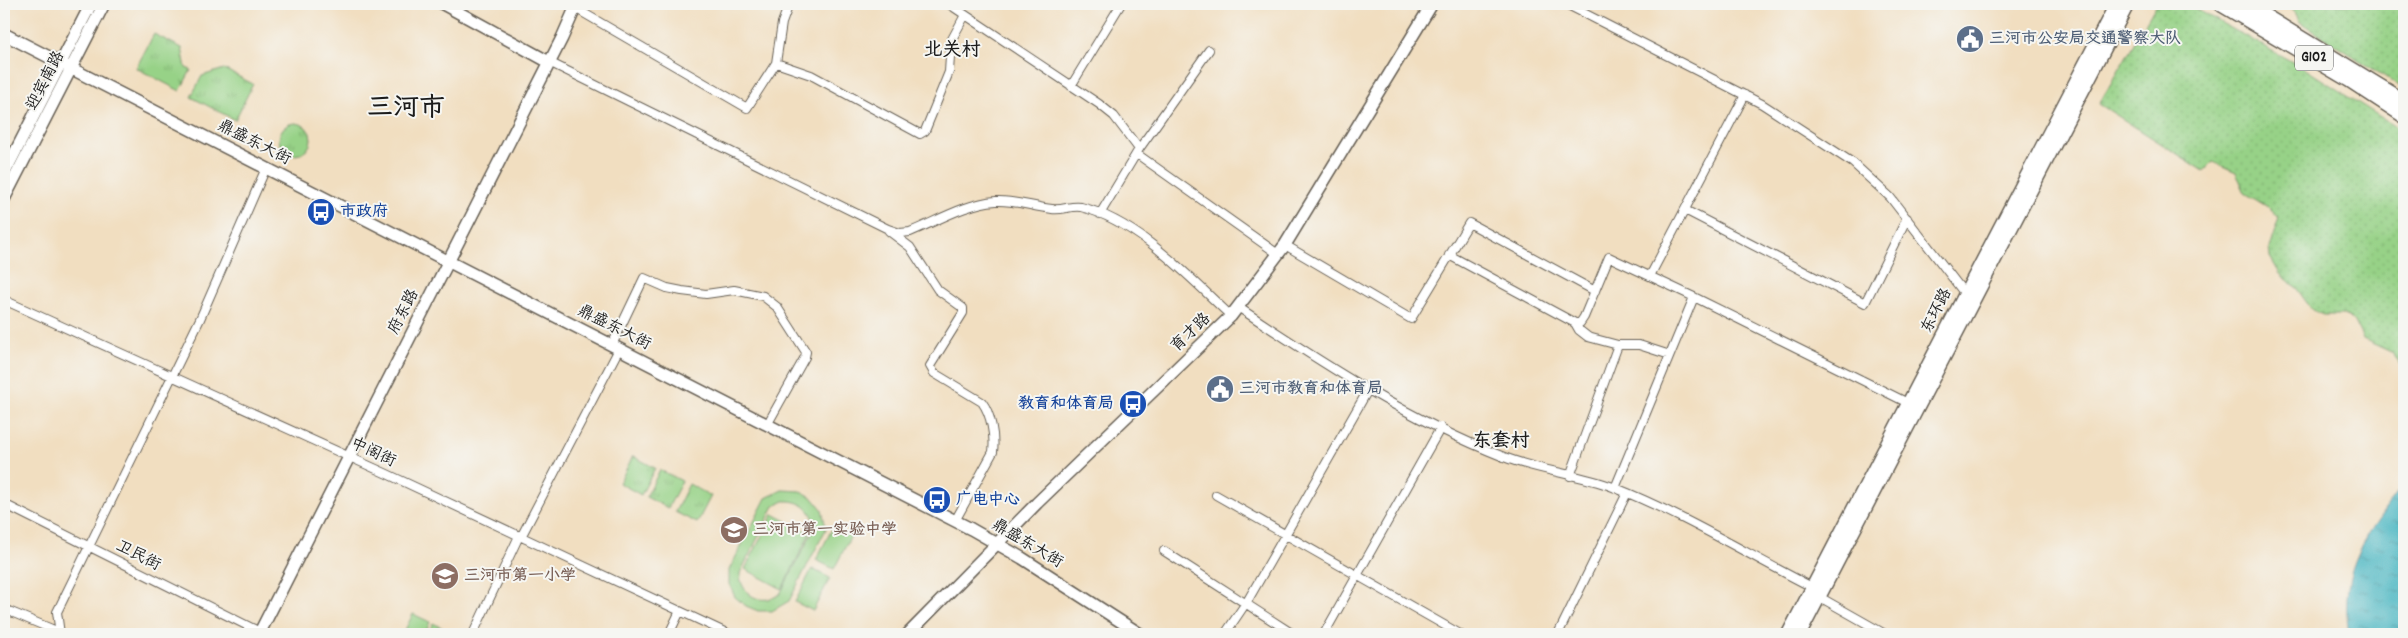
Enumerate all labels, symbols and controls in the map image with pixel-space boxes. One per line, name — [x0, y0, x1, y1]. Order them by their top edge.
public building icon: 三河市公安局交通警察大队 — [1955, 24, 1985, 54]
place label: 三河市公安局交通警察大队 — [1989, 28, 2181, 51]
district label: 北关村 — [923, 38, 981, 65]
road number: G102 — [2295, 46, 2333, 70]
street label: 迎宾南路 — [21, 47, 71, 115]
district label: 三河市 — [367, 91, 445, 128]
street label: 鼎盛东大街 — [213, 115, 295, 171]
bus stop icon: 市政府 — [306, 197, 336, 227]
place label: 市政府 — [340, 201, 388, 224]
street label: 东环路 — [1916, 284, 1958, 338]
street label: 府东路 — [383, 285, 425, 339]
street label: 鼎盛东大街 — [573, 300, 655, 356]
street label: 育才路 — [1166, 308, 1216, 358]
public building icon: 三河市教育和体育局 — [1205, 374, 1235, 404]
place label: 三河市教育和体育局 — [1239, 378, 1383, 401]
bus stop icon: 教育和体育局 — [1118, 389, 1148, 419]
place label: 教育和体育局 — [1018, 393, 1114, 416]
district label: 东套村 — [1472, 429, 1530, 456]
street label: 中阁街 — [346, 432, 400, 474]
bus stop icon: 广电中心 — [922, 485, 952, 515]
place label: 广电中心 — [956, 489, 1020, 512]
street label: 鼎盛东大街 — [987, 514, 1067, 574]
school or university icon: 三河市第一实验中学 — [719, 515, 749, 545]
place label: 三河市第一实验中学 — [753, 519, 897, 542]
street label: 卫民街 — [111, 535, 165, 577]
school or university icon: 三河市第一小学 — [430, 561, 460, 591]
place label: 三河市第一小学 — [464, 565, 576, 588]

